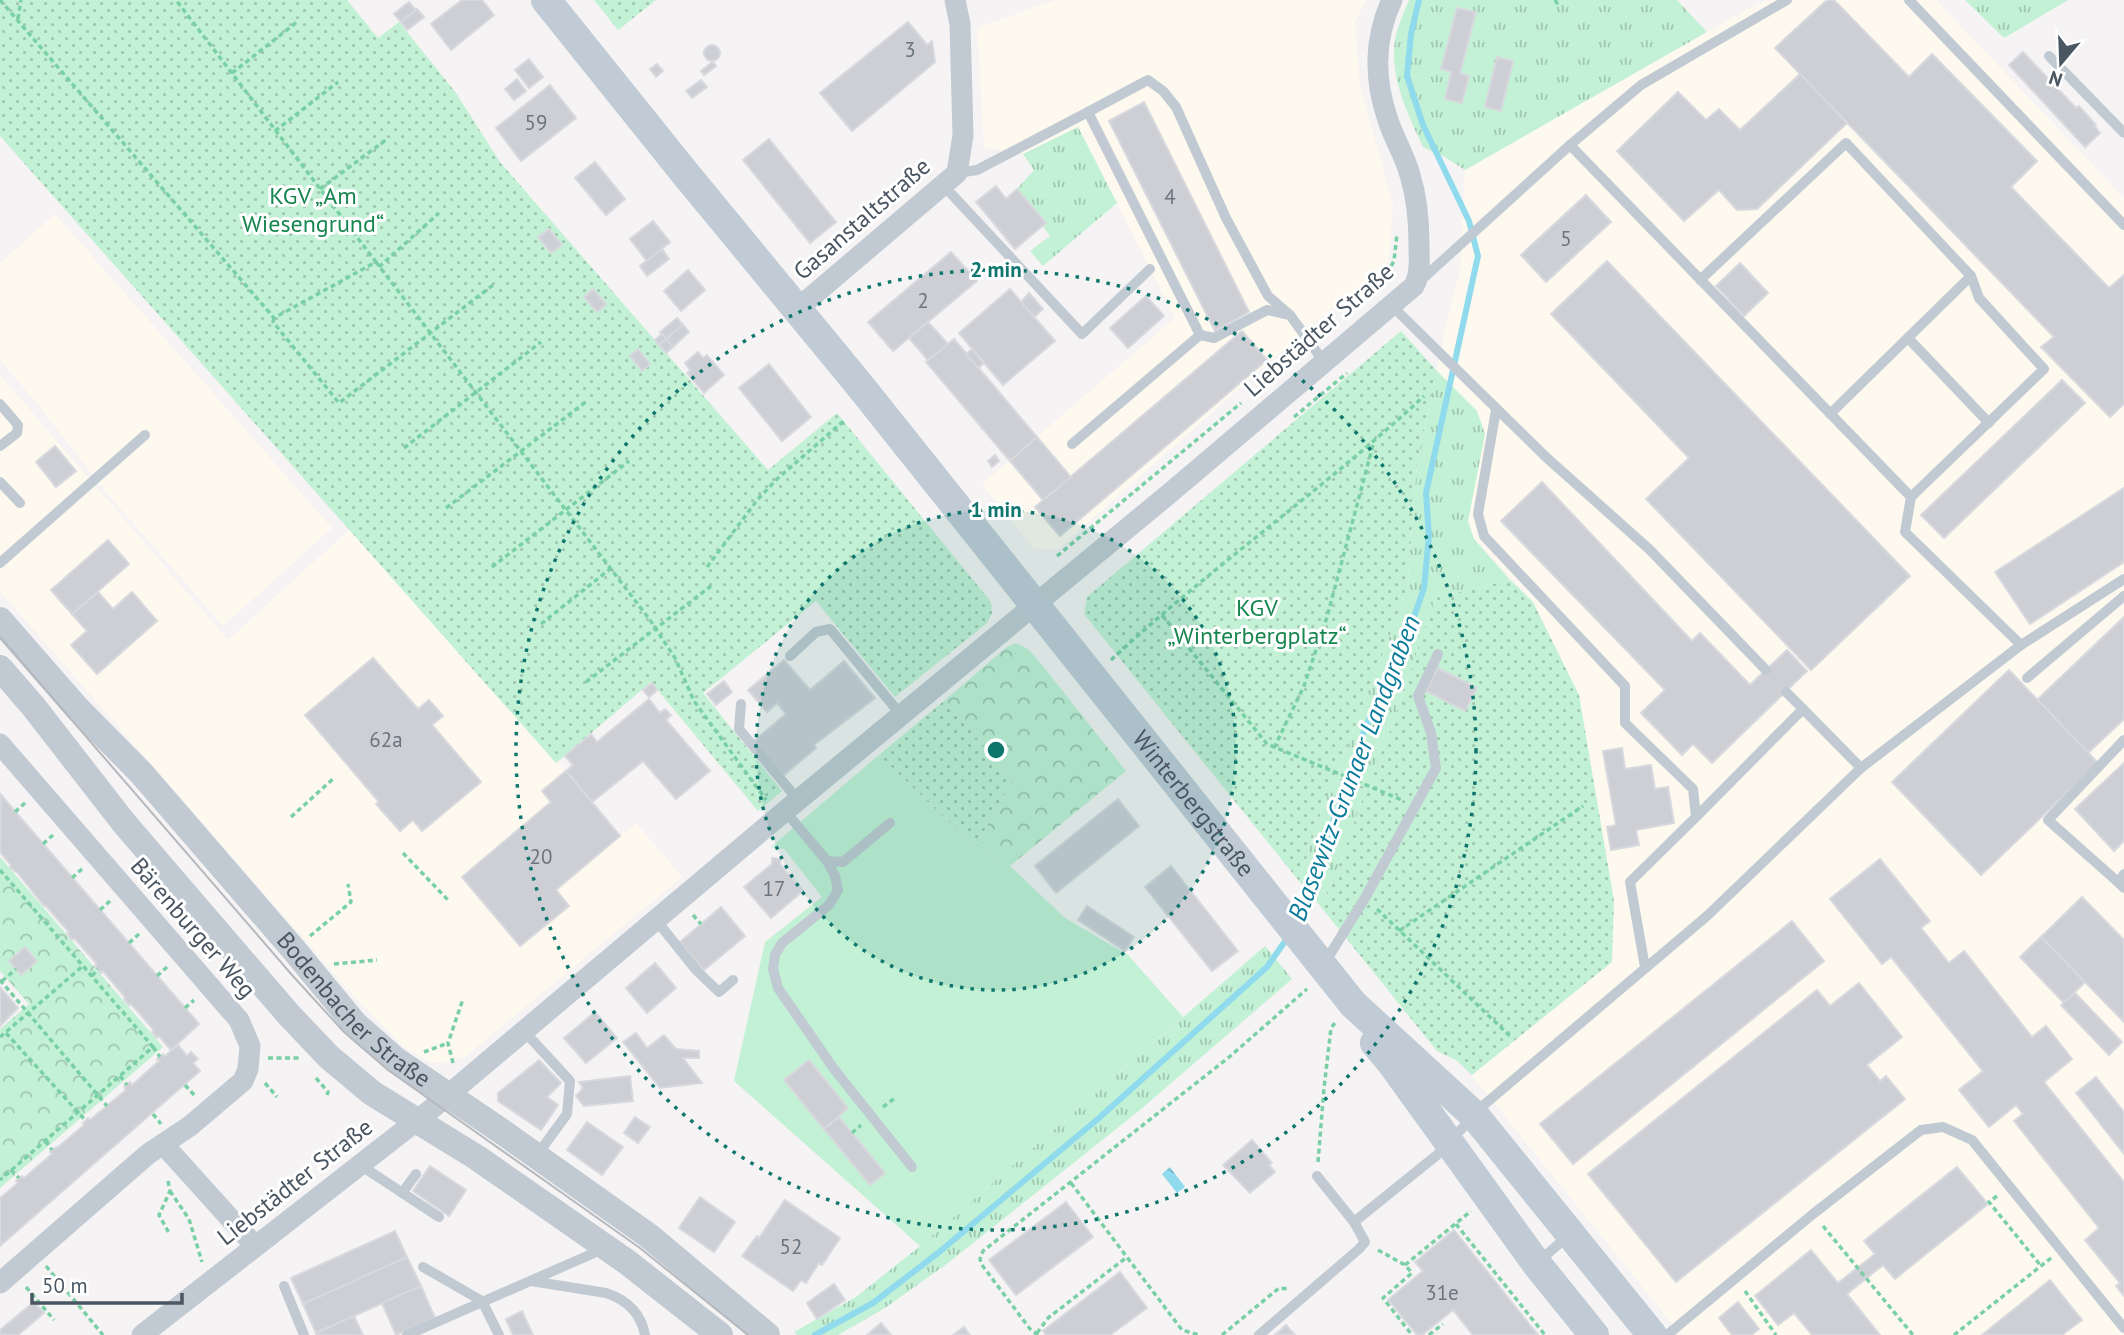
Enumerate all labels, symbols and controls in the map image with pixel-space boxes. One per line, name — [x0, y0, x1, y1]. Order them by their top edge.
north arrow — [2026, 28, 2096, 98]
house number: 3 — [904, 36, 916, 63]
text: N — [2046, 66, 2065, 92]
house number: 59 — [525, 109, 547, 136]
street label: Gasanstaltstraße — [787, 151, 937, 287]
park label: KGV „Am Wiesengrund“ — [242, 180, 384, 239]
house number: 4 — [1164, 183, 1176, 210]
house number: 5 — [1560, 225, 1572, 252]
text: 2 min — [970, 256, 1022, 283]
street label: Liebstädter Straße — [1237, 256, 1400, 403]
house number: 2 — [917, 287, 929, 314]
text: 1 min — [970, 496, 1022, 523]
park label: KGV „Winterbergplatz“ — [1167, 592, 1347, 651]
water label: Blasewitz‐Grunaer Landgraben — [1280, 610, 1427, 925]
street label: Winterbergstraße — [1126, 724, 1262, 883]
house number: 62a — [369, 726, 403, 753]
centre of rings — [984, 738, 1008, 762]
house number: 20 — [530, 843, 552, 870]
street label: Bärenburger Weg — [124, 851, 263, 1004]
house number: 17 — [763, 875, 785, 902]
street label: Bodenbacher Straße — [270, 925, 437, 1094]
street label: Liebstädter Straße — [211, 1111, 379, 1252]
house number: 52 — [780, 1233, 802, 1260]
scale bar — [32, 1262, 182, 1306]
text: 50 m — [42, 1272, 88, 1299]
house number: 31e — [1425, 1279, 1459, 1306]

